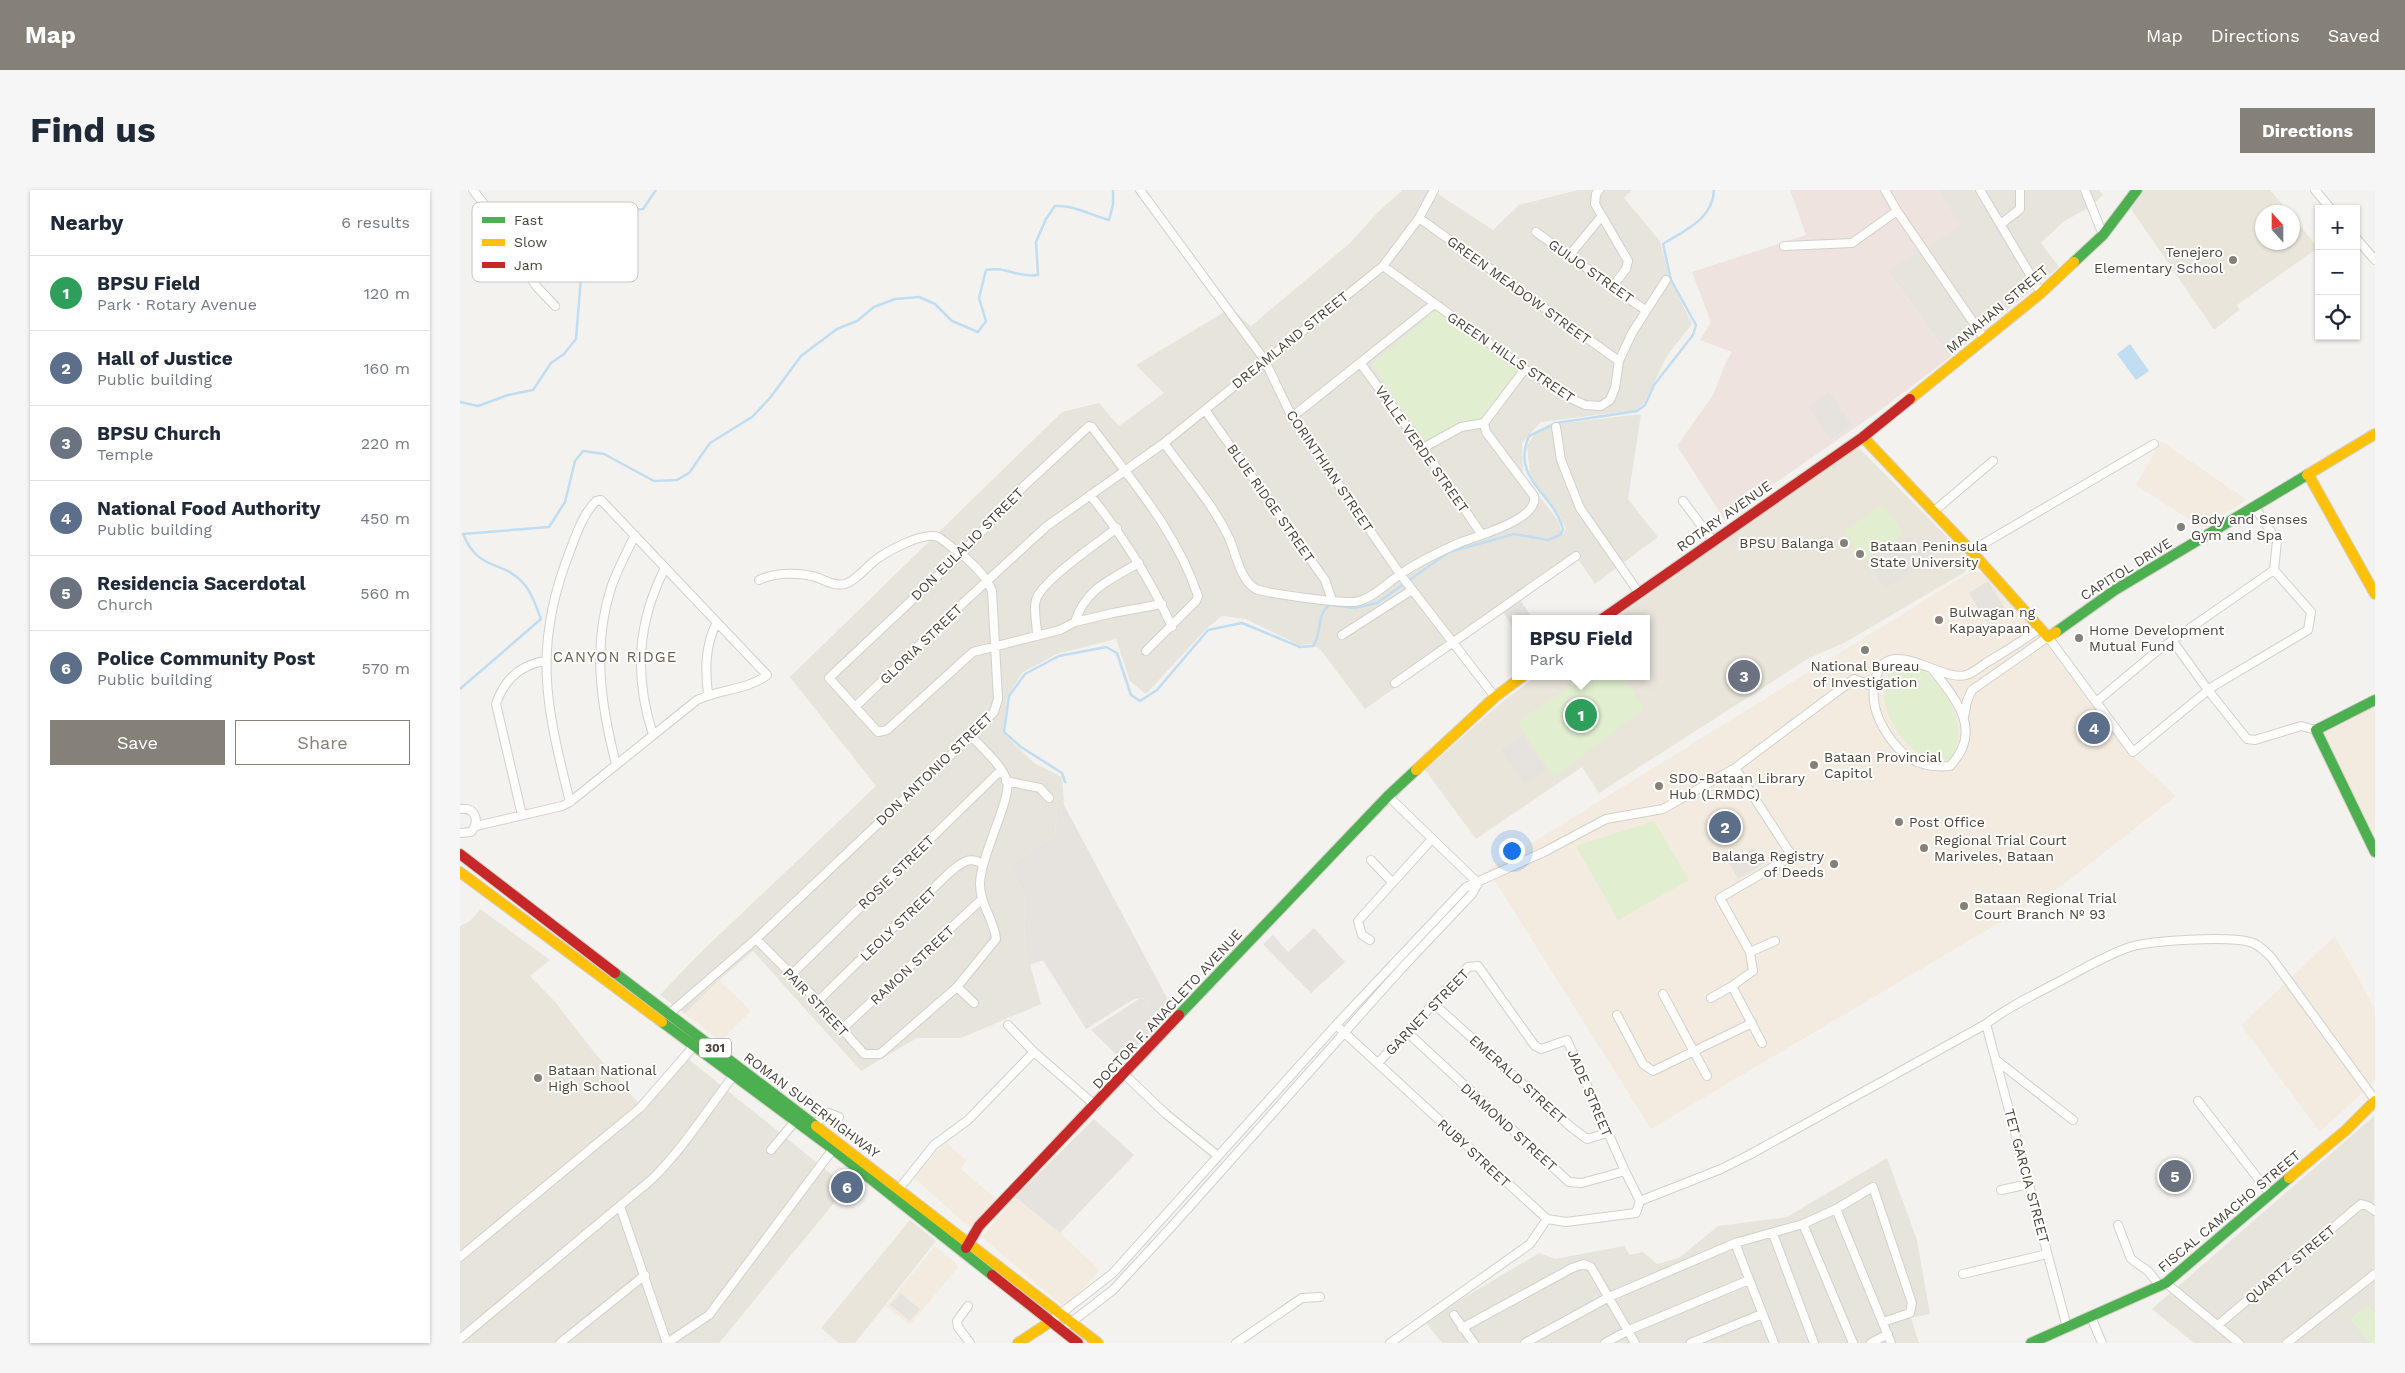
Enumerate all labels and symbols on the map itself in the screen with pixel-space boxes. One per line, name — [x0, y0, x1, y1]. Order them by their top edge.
legend — [472, 202, 638, 282]
north arrow — [2255, 205, 2300, 250]
text: Fast — [514, 212, 543, 228]
street label: GREEN MEADOW STREET — [1444, 233, 1594, 348]
text: Slow — [514, 234, 547, 250]
street label: GUIJO STREET — [1545, 236, 1637, 307]
place label: Tenejero Elementary School — [2094, 244, 2224, 276]
marker: Tenejero Elementary School — [2227, 254, 2239, 266]
text: Jam — [514, 257, 543, 273]
street label: MANAHAN STREET — [1943, 261, 2052, 356]
street label: DREAMLAND STREET — [1229, 288, 1352, 392]
street label: GREEN HILLS STREET — [1444, 308, 1578, 406]
street label: VALLE VERDE STREET — [1372, 382, 1472, 516]
street label: CORINTHIAN STREET — [1283, 407, 1377, 535]
street label: BLUE RIDGE STREET — [1224, 441, 1318, 566]
street label: ROTARY AVENUE — [1674, 477, 1775, 555]
street label: DON EULALIO STREET — [907, 484, 1027, 604]
place label: Body and Senses Gym and Spa — [2191, 511, 2308, 543]
marker: Body and Senses Gym and Spa — [2175, 521, 2187, 533]
place label: BPSU Balanga — [1739, 535, 1834, 551]
street label: CAPITOL DRIVE — [2077, 535, 2175, 603]
marker: BPSU Balanga — [1838, 537, 1850, 549]
place label: Bataan Peninsula State University — [1870, 538, 1988, 570]
marker: Bataan Peninsula State University — [1854, 548, 1866, 560]
street label: GLORIA STREET — [877, 600, 966, 687]
place label: Bulwagan ng Kapayapaan — [1949, 604, 2036, 636]
marker: Bulwagan ng Kapayapaan — [1933, 614, 1945, 626]
place label: Home Development Mutual Fund — [2089, 622, 2225, 654]
marker: Home Development Mutual Fund — [2073, 632, 2085, 644]
marker: National Bureau of Investigation — [1859, 644, 1871, 656]
district label: CANYON RIDGE — [553, 648, 677, 666]
pin: 3 — [1728, 657, 1760, 695]
place label: National Bureau of Investigation — [1811, 658, 1919, 690]
pin: 1 — [1565, 696, 1597, 734]
street label: DON ANTONIO STREET — [873, 709, 996, 829]
pin: 4 — [2078, 709, 2110, 747]
place label: Bataan Provincial Capitol — [1824, 749, 1943, 781]
marker: Bataan Provincial Capitol — [1808, 759, 1820, 771]
place label: SDO-Bataan Library Hub (LRMDC) — [1669, 770, 1806, 802]
marker: SDO-Bataan Library Hub (LRMDC) — [1653, 780, 1665, 792]
pin: 2 — [1709, 808, 1741, 846]
place label: Post Office — [1909, 814, 1985, 830]
marker: Post Office — [1893, 816, 1905, 828]
street label: ROSIE STREET — [855, 831, 938, 912]
place label: Regional Trial Court Mariveles, Bataan — [1934, 832, 2067, 864]
your location — [1499, 838, 1525, 864]
marker: Regional Trial Court Mariveles, Bataan — [1918, 842, 1930, 854]
place label: Balanga Registry of Deeds — [1712, 848, 1825, 880]
marker: Balanga Registry of Deeds — [1828, 858, 1840, 870]
street label: LEOLY STREET — [857, 883, 940, 964]
place label: Bataan Regional Trial Court Branch № 93 — [1974, 890, 2117, 922]
marker: Bataan Regional Trial Court Branch № 93 — [1958, 900, 1970, 912]
street label: RAMON STREET — [867, 922, 958, 1008]
street label: DOCTOR F. ANACLETO AVENUE — [1089, 926, 1245, 1092]
street label: PAIR STREET — [780, 964, 852, 1040]
street label: GARNET STREET — [1382, 965, 1473, 1058]
street label: EMERALD STREET — [1466, 1031, 1570, 1127]
road number: 301 — [699, 1038, 731, 1058]
street label: JADE STREET — [1564, 1047, 1616, 1140]
street label: ROMAN SUPERHIGHWAY — [741, 1049, 883, 1161]
place label: Bataan National High School — [548, 1062, 657, 1094]
marker: Bataan National High School — [532, 1072, 544, 1084]
street label: DIAMOND STREET — [1458, 1080, 1561, 1175]
street label: TET GARCIA STREET — [2001, 1107, 2053, 1246]
street label: RUBY STREET — [1435, 1115, 1514, 1191]
street label: FISCAL CAMACHO STREET — [2155, 1146, 2304, 1275]
pin: 5 — [2159, 1157, 2191, 1195]
pin: 6 — [831, 1168, 863, 1206]
street label: QUARTZ STREET — [2242, 1221, 2339, 1306]

